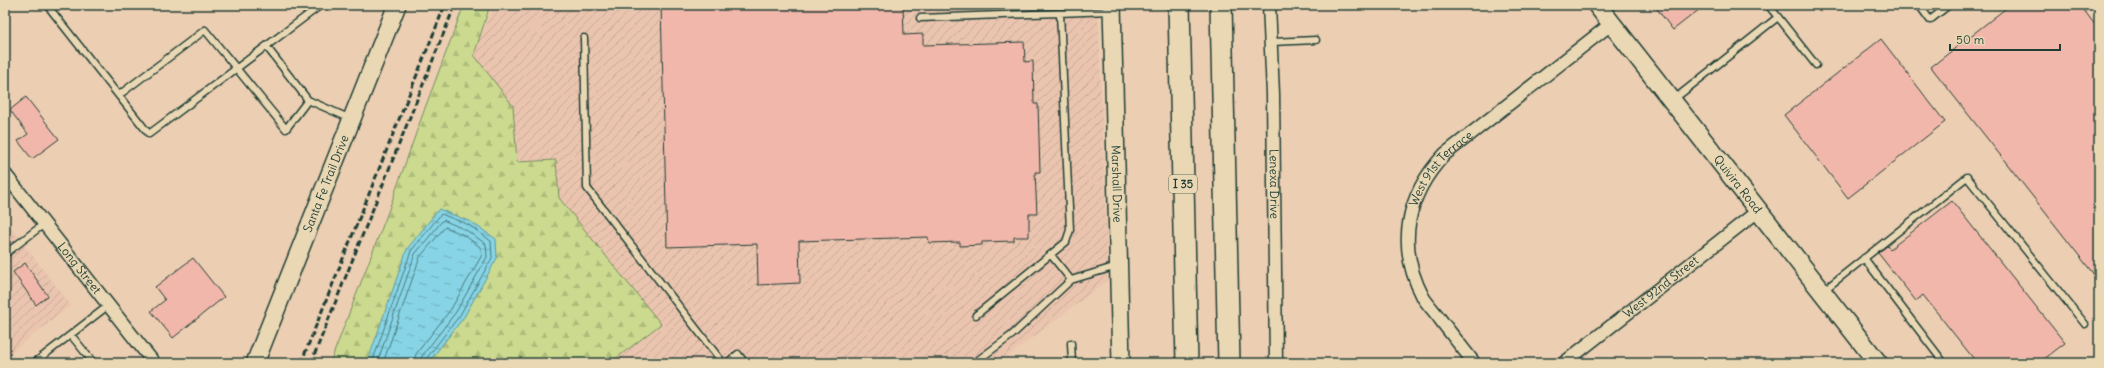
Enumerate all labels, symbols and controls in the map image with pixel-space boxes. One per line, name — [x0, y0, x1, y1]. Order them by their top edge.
scale bar — [1950, 26, 2060, 52]
text: 50 m — [1956, 32, 1985, 47]
street label: West 91st Terrace — [1406, 127, 1475, 208]
street label: Santa Fe Trail Drive — [300, 133, 352, 234]
street label: Marshall Drive — [1109, 145, 1125, 223]
street label: Lenexa Drive — [1267, 149, 1282, 219]
street label: Quivira Road — [1711, 152, 1766, 216]
road number: I 35 — [1169, 175, 1197, 193]
street label: Long Street — [55, 239, 105, 297]
street label: West 92nd Street — [1620, 253, 1701, 321]

